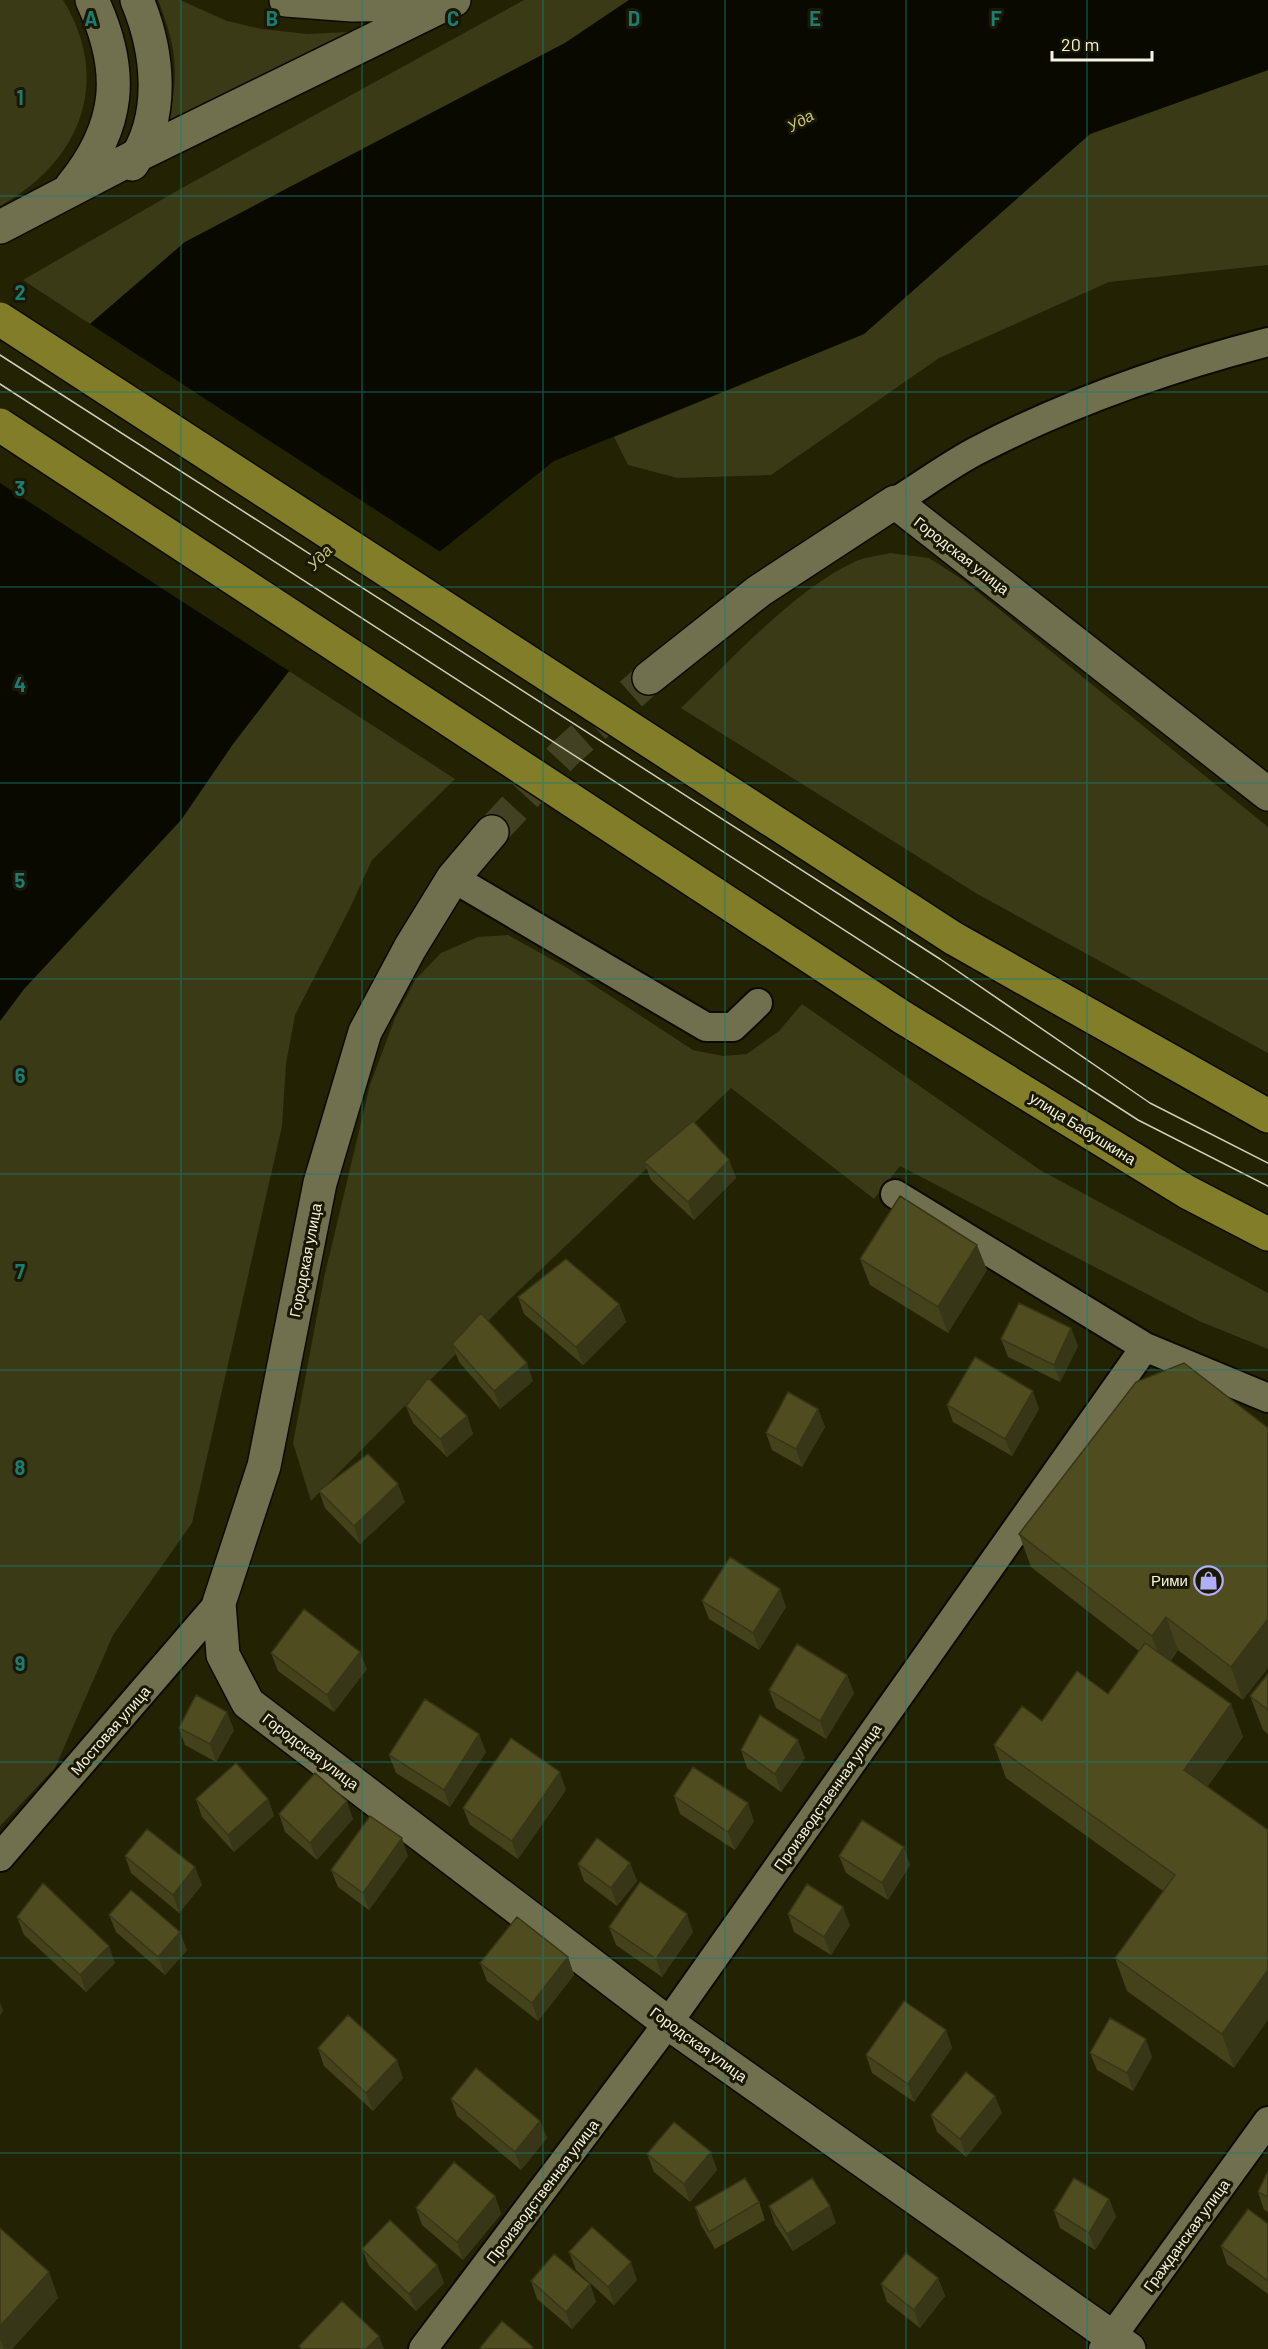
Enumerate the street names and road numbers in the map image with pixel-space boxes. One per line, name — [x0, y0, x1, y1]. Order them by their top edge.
street label: Городская улица — [911, 512, 1014, 598]
street label: улица Бабушкина — [1027, 1088, 1140, 1168]
street label: Городская улица — [285, 1201, 325, 1318]
street label: Мостовая улица — [66, 1681, 154, 1778]
street label: Городская улица — [259, 1709, 363, 1793]
street label: Производственная улица — [769, 1720, 885, 1874]
street label: Городская улица — [647, 2003, 752, 2086]
street label: Производственная улица — [482, 2115, 602, 2266]
street label: Гражданская улица — [1139, 2175, 1233, 2295]

